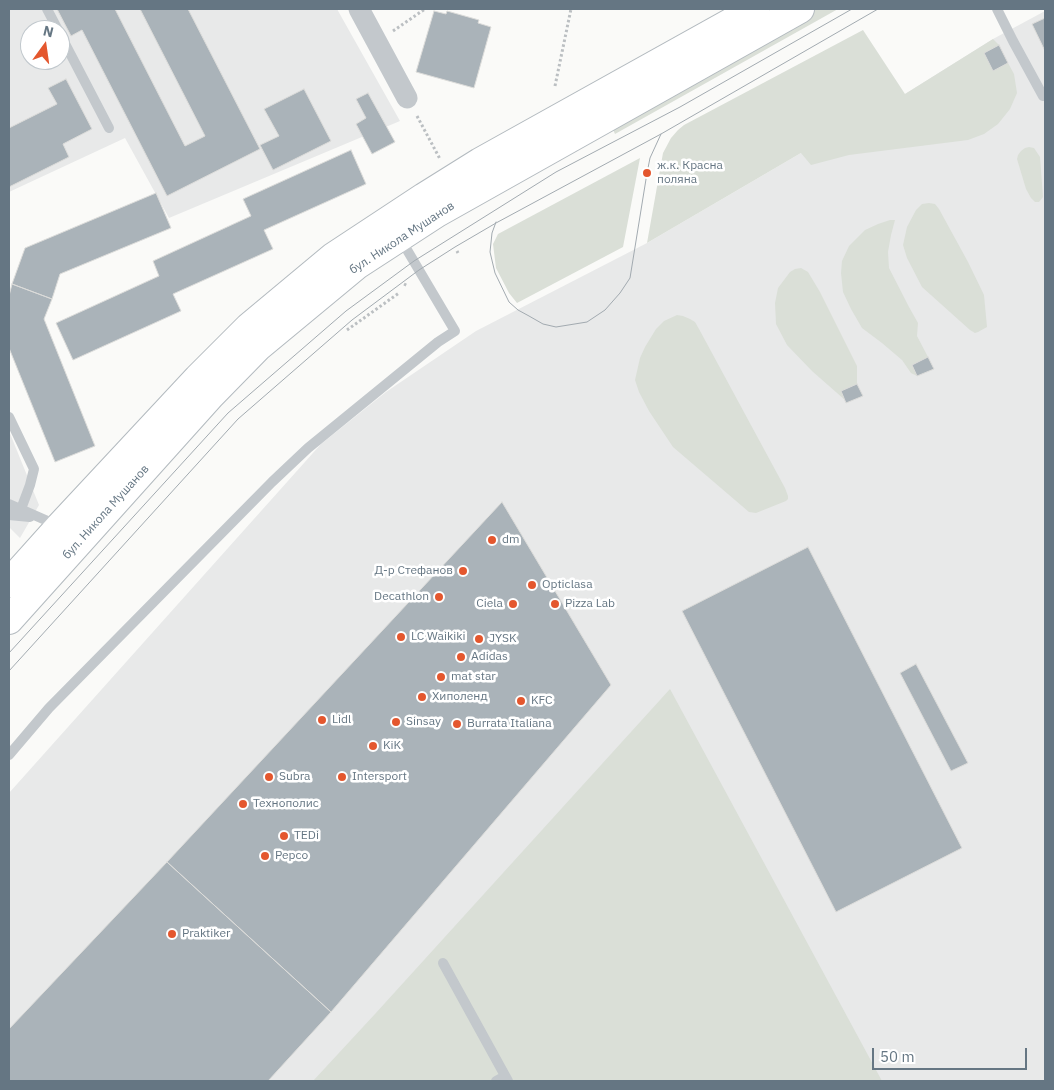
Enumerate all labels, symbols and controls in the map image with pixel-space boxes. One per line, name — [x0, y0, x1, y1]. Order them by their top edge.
north arrow — [20, 20, 70, 70]
text: N — [41, 21, 55, 41]
place label: ж.к. Красна поляна — [657, 159, 723, 187]
marker: ж.к. Красна поляна — [641, 167, 653, 179]
street label: бул. Никола Мушанов — [347, 199, 457, 277]
street label: бул. Никола Мушанов — [60, 462, 152, 562]
place label: dm — [502, 533, 519, 547]
marker: dm — [486, 534, 498, 546]
place label: Д-р Стефанов — [375, 564, 453, 578]
marker: Д-р Стефанов — [457, 565, 469, 577]
place label: Opticlasa — [542, 578, 593, 592]
marker: Opticlasa — [526, 579, 538, 591]
place label: Decathlon — [374, 590, 429, 604]
marker: Decathlon — [433, 591, 445, 603]
place label: Ciela — [476, 597, 503, 611]
place label: Pizza Lab — [565, 597, 615, 611]
marker: Ciela — [507, 598, 519, 610]
marker: Pizza Lab — [549, 598, 561, 610]
place label: LC Waikiki — [411, 630, 466, 644]
marker: LC Waikiki — [395, 631, 407, 643]
place label: JYSK — [489, 632, 517, 646]
marker: JYSK — [473, 633, 485, 645]
place label: Adidas — [471, 650, 508, 664]
marker: Adidas — [455, 651, 467, 663]
place label: mat star — [451, 670, 496, 684]
marker: mat star — [435, 671, 447, 683]
place label: Хиполенд — [432, 690, 488, 704]
marker: Хиполенд — [416, 691, 428, 703]
place label: KFC — [531, 694, 553, 708]
marker: KFC — [515, 695, 527, 707]
place label: Lidl — [332, 713, 351, 727]
marker: Lidl — [316, 714, 328, 726]
place label: Sinsay — [406, 715, 441, 729]
marker: Sinsay — [390, 716, 402, 728]
place label: Burrata Italiana — [467, 717, 552, 731]
marker: Burrata Italiana — [451, 718, 463, 730]
place label: KiK — [383, 739, 401, 753]
marker: KiK — [367, 740, 379, 752]
place label: Subra — [279, 770, 311, 784]
place label: Intersport — [352, 770, 407, 784]
marker: Subra — [263, 771, 275, 783]
marker: Intersport — [336, 771, 348, 783]
place label: Технополис — [253, 797, 319, 811]
marker: Технополис — [237, 798, 249, 810]
place label: TEDi — [294, 829, 319, 843]
marker: TEDi — [278, 830, 290, 842]
place label: Pepco — [275, 849, 308, 863]
marker: Pepco — [259, 850, 271, 862]
place label: Praktiker — [182, 927, 230, 941]
marker: Praktiker — [166, 928, 178, 940]
scale bar — [874, 1038, 1029, 1070]
text: 50 m — [880, 1047, 915, 1066]

